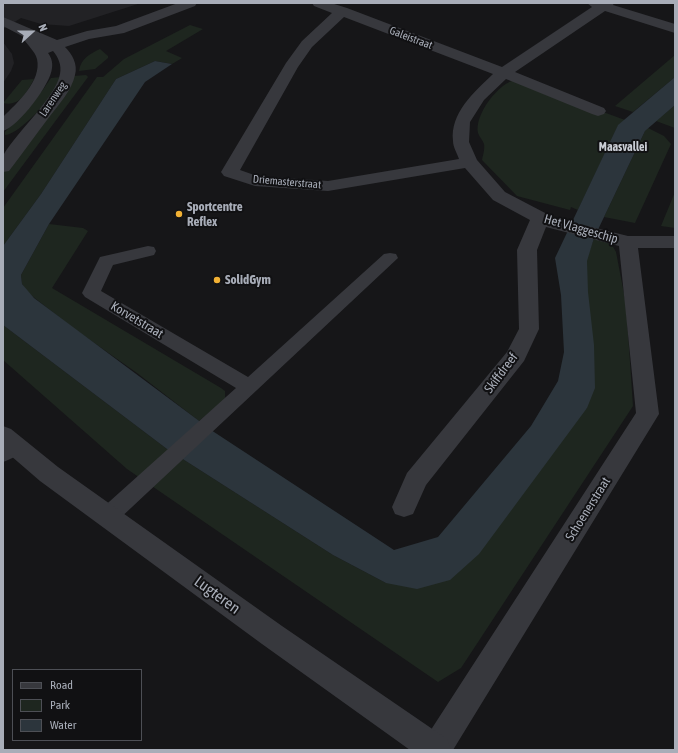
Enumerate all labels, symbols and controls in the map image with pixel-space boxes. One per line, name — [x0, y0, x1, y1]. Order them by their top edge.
north arrow — [12, 12, 52, 52]
text: N — [36, 23, 50, 33]
street label: Galeistraat — [388, 24, 434, 52]
street label: Larenweg — [37, 79, 69, 119]
district label: Maasvallei — [599, 140, 647, 154]
street label: Driemasterstraat — [252, 172, 322, 192]
place label: Sportcentre Reflex — [187, 199, 243, 230]
marker: Sportcentre Reflex — [174, 209, 184, 219]
street label: Het Vlaggeschip — [542, 211, 620, 247]
place label: SolidGym — [225, 272, 271, 288]
marker: SolidGym — [212, 275, 222, 285]
street label: Korvetstraat — [108, 298, 166, 342]
street label: Skiffdreef — [481, 350, 521, 396]
street label: Schoenerstraat — [562, 474, 614, 544]
street label: Lugteren — [190, 572, 244, 618]
legend — [12, 669, 142, 741]
text: Road — [50, 678, 73, 692]
text: Park — [50, 698, 70, 712]
text: Water — [50, 718, 76, 732]

